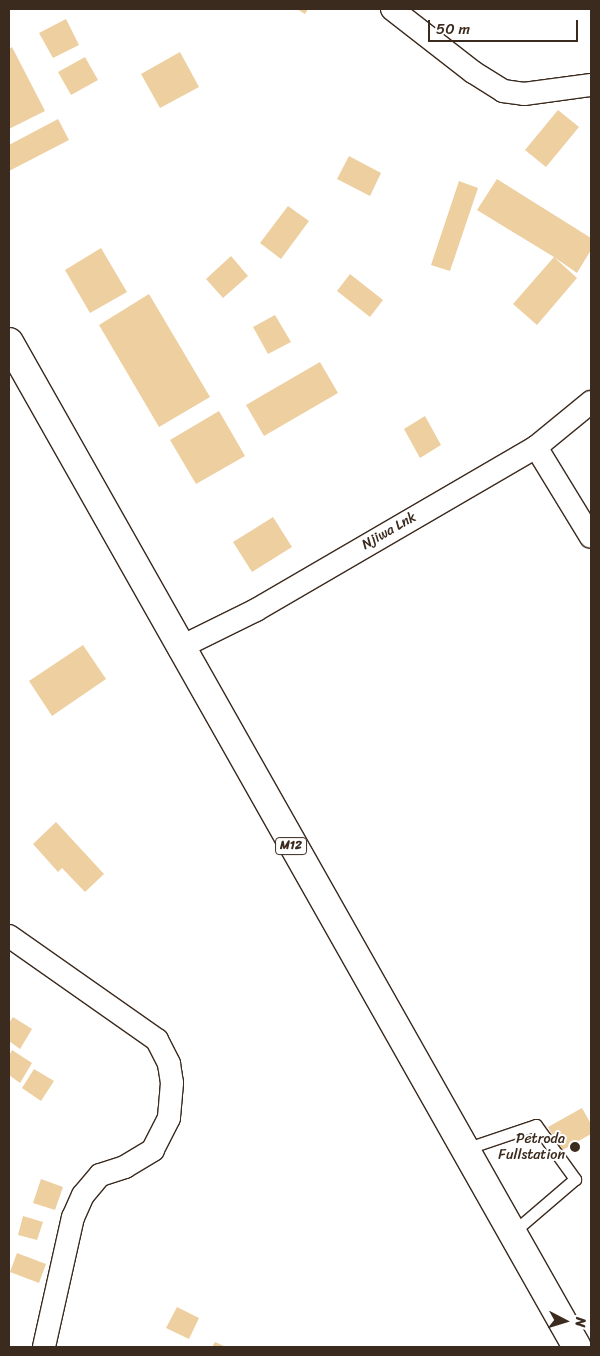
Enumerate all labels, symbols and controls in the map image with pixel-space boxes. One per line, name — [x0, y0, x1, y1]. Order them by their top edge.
scale bar — [430, 10, 580, 42]
text: 50 m — [436, 16, 470, 42]
street label: Njiwa Lnk — [359, 509, 419, 553]
road number: M12 — [275, 836, 307, 856]
place label: Petroda Fullstation — [498, 1131, 565, 1164]
marker: Petroda Fullstation — [569, 1141, 581, 1153]
north arrow — [540, 1296, 590, 1346]
text: N — [568, 1316, 593, 1328]

